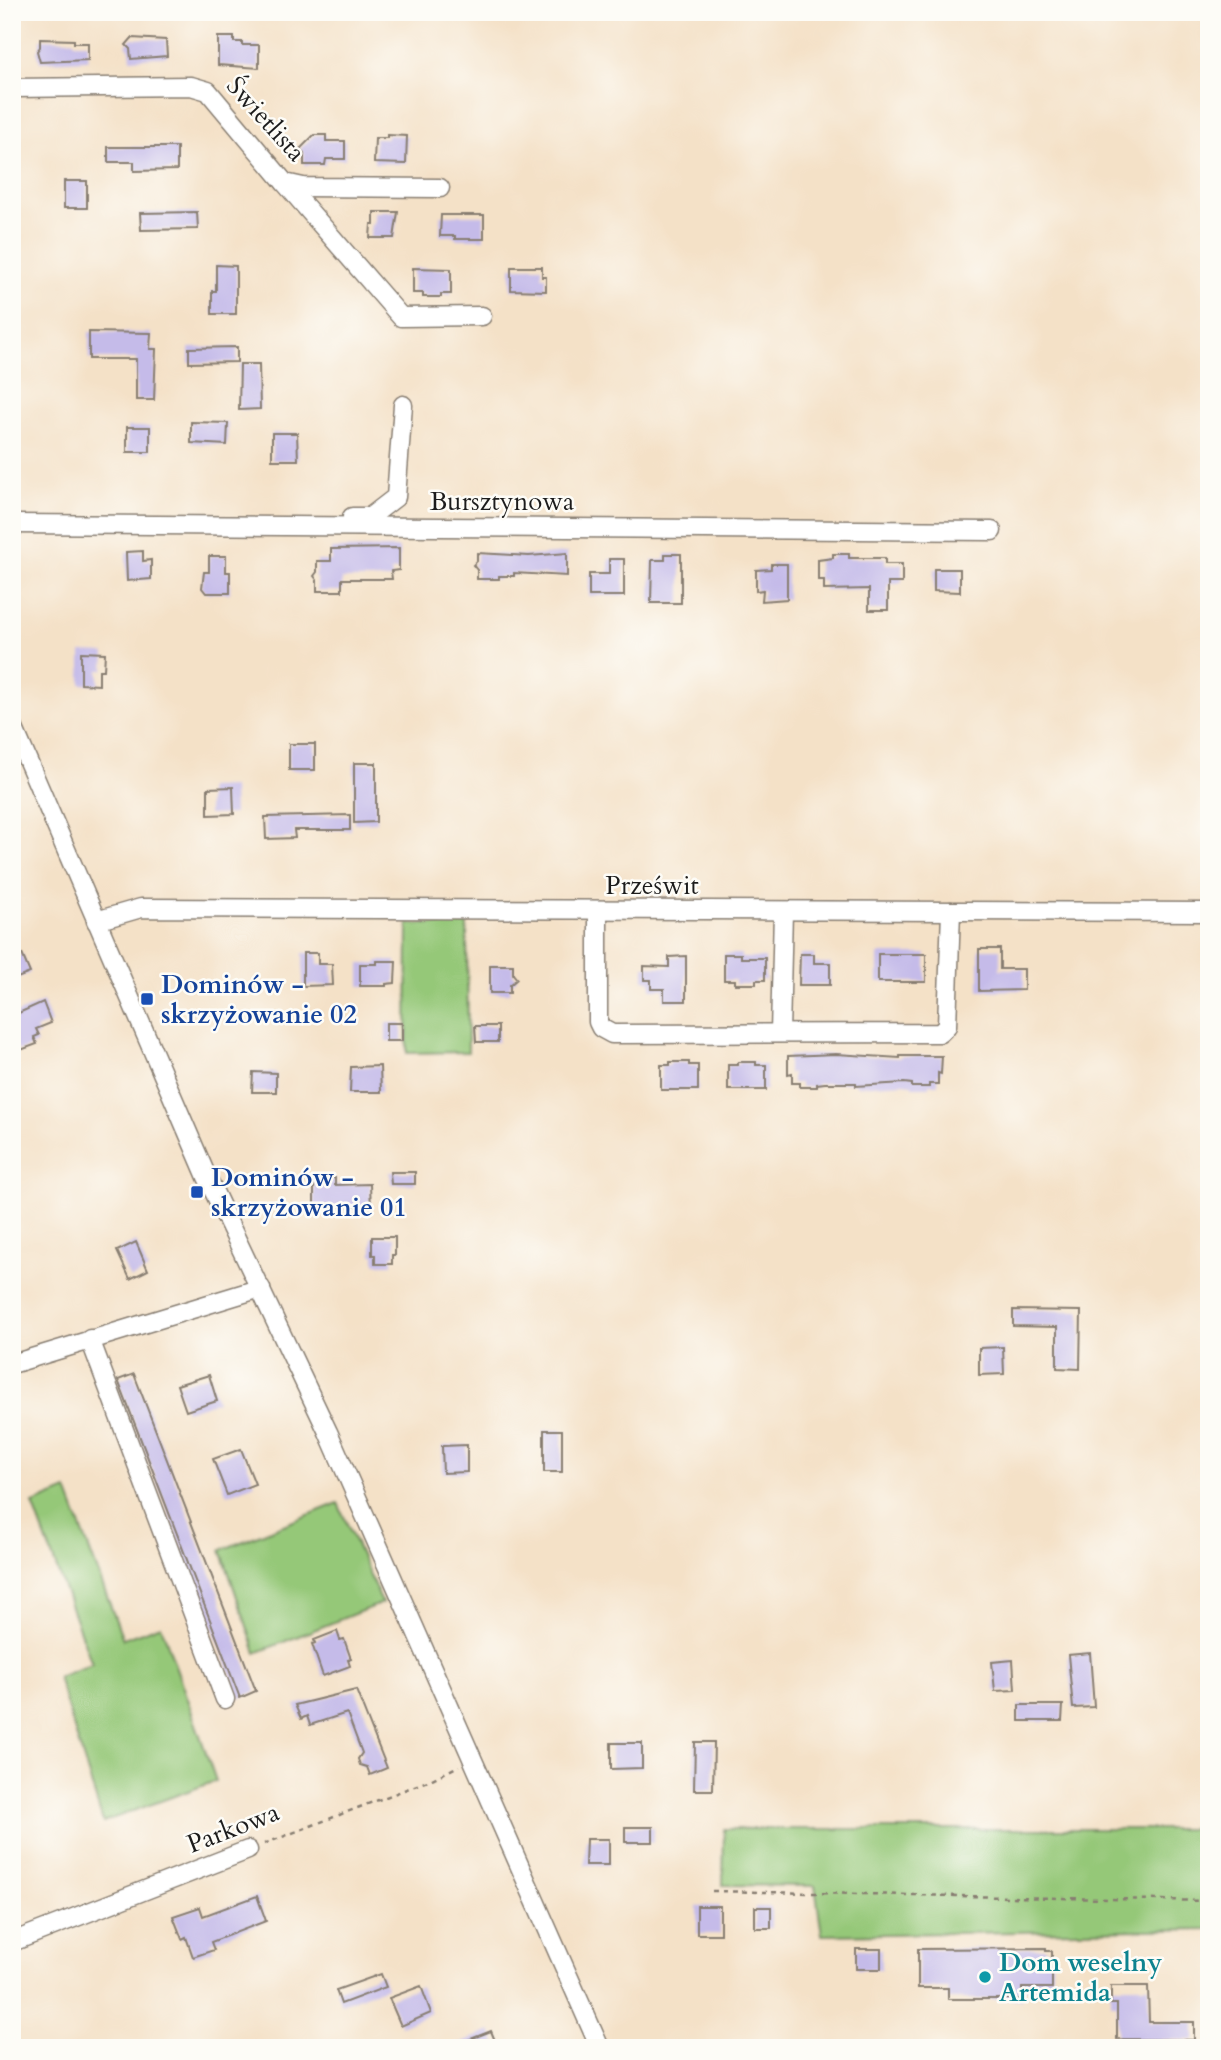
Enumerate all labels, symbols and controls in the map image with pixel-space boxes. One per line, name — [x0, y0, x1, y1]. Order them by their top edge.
street label: Świetlista — [218, 69, 314, 169]
street label: Bursztynowa — [430, 484, 574, 519]
street label: Prześwit — [605, 868, 699, 903]
place label: Dominów - skrzyżowanie 02 — [161, 967, 357, 1032]
marker: Dominów - skrzyżowanie 02 — [139, 991, 155, 1007]
place label: Dominów - skrzyżowanie 01 — [211, 1160, 407, 1225]
marker: Dominów - skrzyżowanie 01 — [189, 1184, 205, 1200]
street label: Parkowa — [182, 1794, 284, 1862]
place label: Dom weselny Artemida — [999, 1945, 1162, 2010]
marker: Dom weselny Artemida — [977, 1969, 993, 1985]

